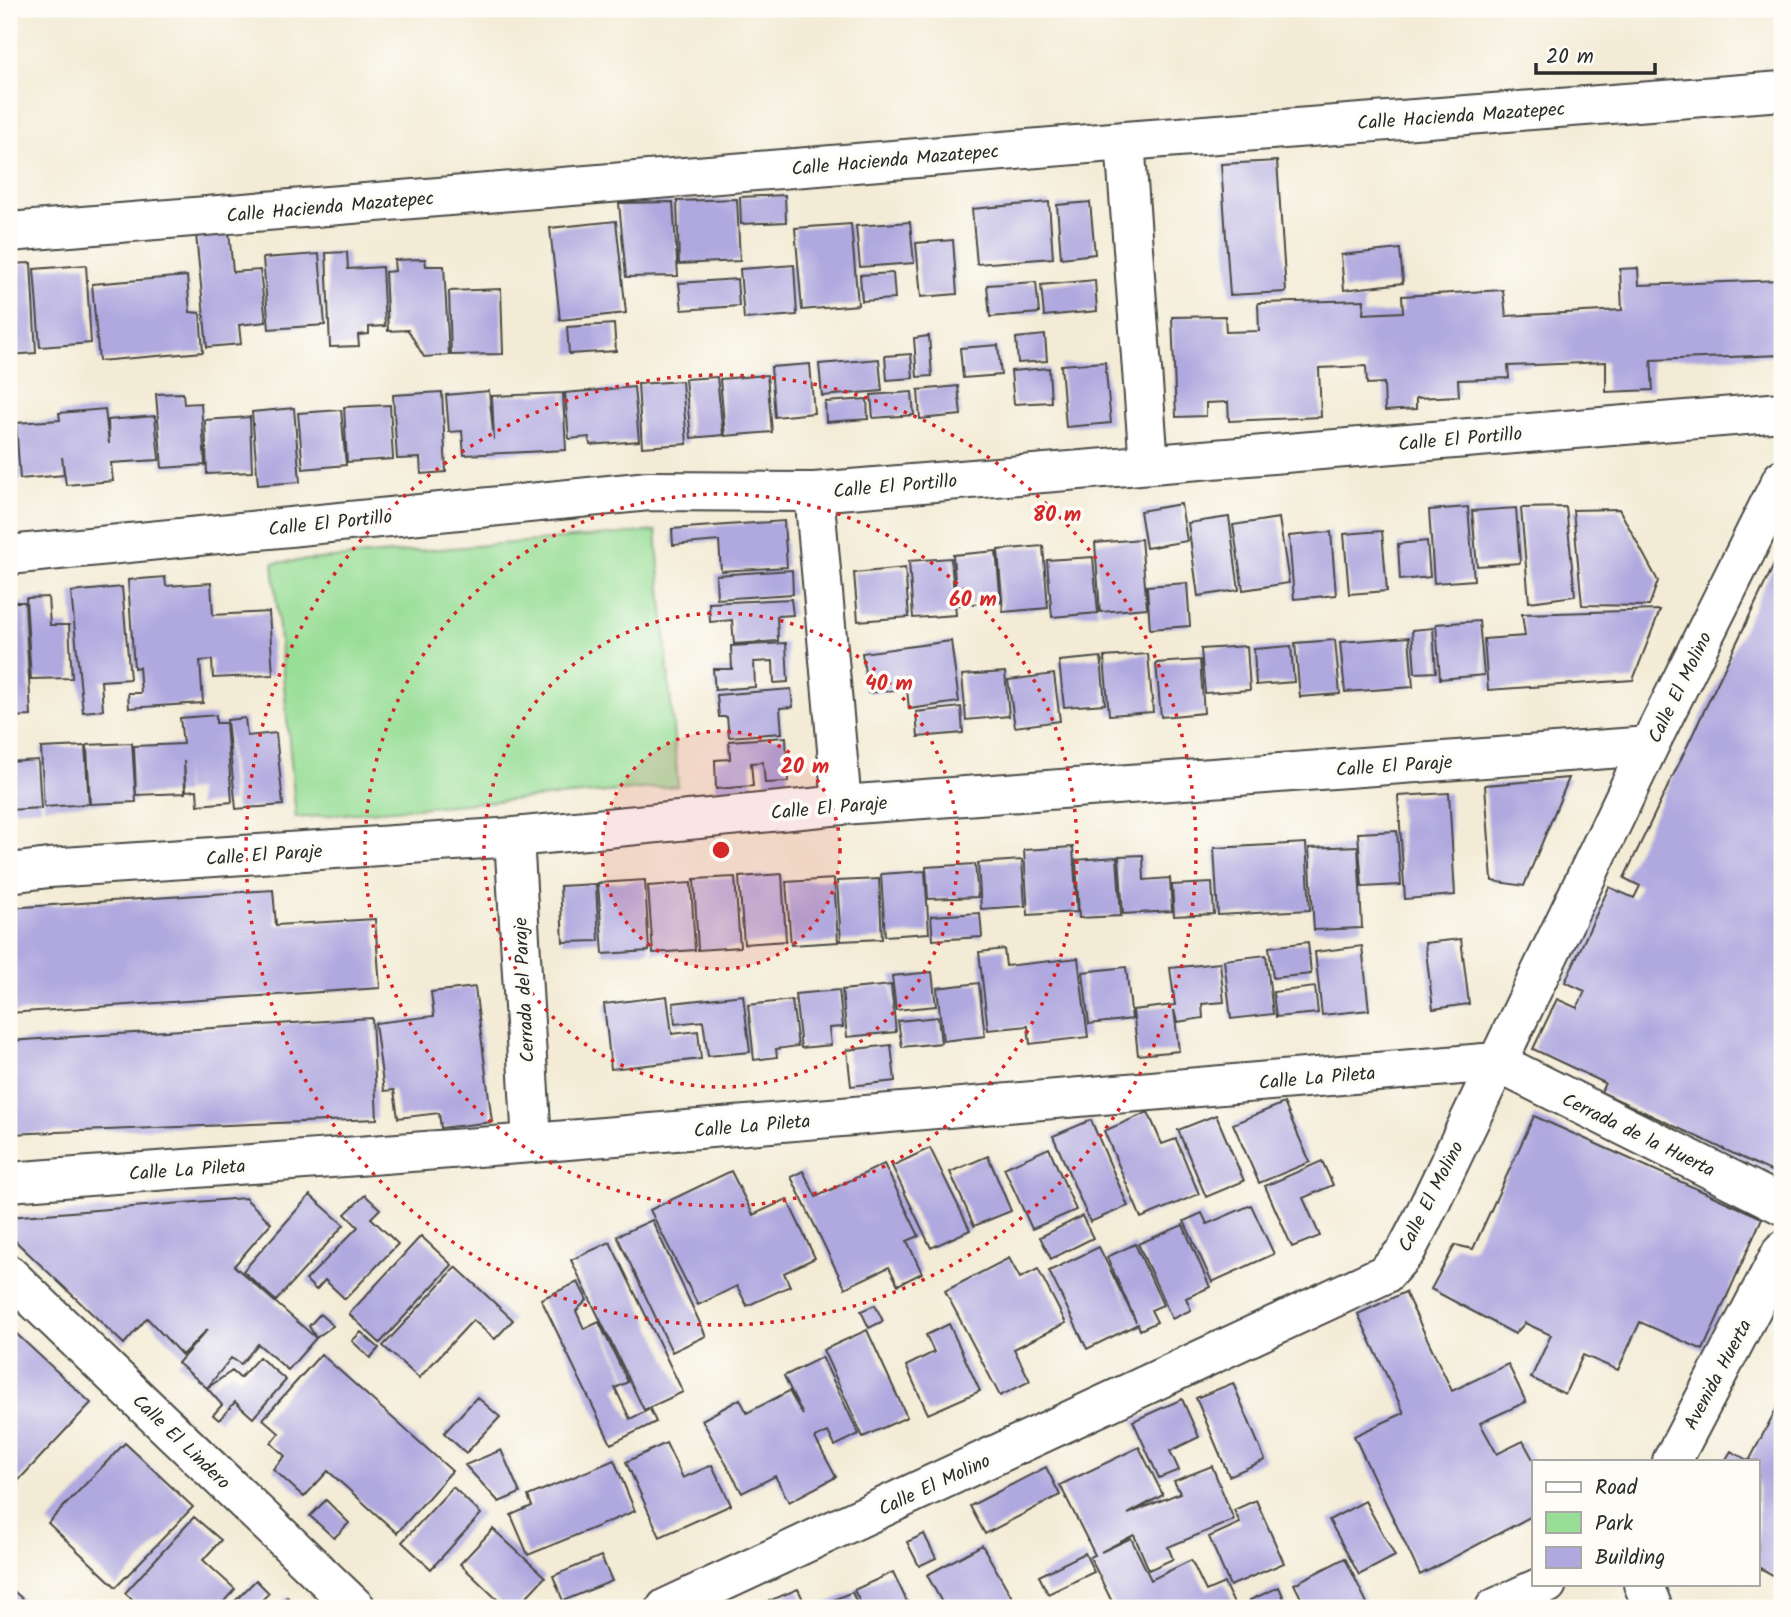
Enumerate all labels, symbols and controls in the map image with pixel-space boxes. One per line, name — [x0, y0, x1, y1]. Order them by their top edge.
scale bar — [1536, 32, 1654, 76]
text: 20 m — [1546, 41, 1594, 74]
street label: Calle Hacienda Mazatepec — [1356, 95, 1566, 139]
street label: Calle Hacienda Mazatepec — [790, 137, 1000, 185]
street label: Calle Hacienda Mazatepec — [225, 184, 435, 232]
street label: Calle El Portillo — [1397, 420, 1523, 460]
street label: Calle El Portillo — [832, 467, 958, 507]
text: 80 m — [1033, 499, 1081, 532]
street label: Calle El Portillo — [267, 503, 394, 545]
text: 60 m — [949, 584, 997, 617]
street label: Calle El Molino — [1641, 627, 1721, 749]
text: 40 m — [865, 668, 913, 701]
street label: Calle El Paraje — [1335, 748, 1454, 786]
text: 20 m — [781, 751, 829, 784]
street label: Calle El Paraje — [770, 789, 889, 829]
street label: Calle El Paraje — [205, 837, 324, 875]
centre of rings — [709, 838, 733, 862]
street label: Cerrada del Paraje — [506, 916, 544, 1063]
street label: Calle La Pileta — [1258, 1059, 1377, 1099]
street label: Cerrada de la Huerta — [1556, 1086, 1720, 1186]
street label: Calle La Pileta — [693, 1107, 812, 1147]
street label: Calle El Molino — [1391, 1136, 1473, 1257]
street label: Calle La Pileta — [128, 1152, 247, 1190]
street label: Avenida Huerta — [1677, 1314, 1761, 1436]
street label: Calle El Lindero — [124, 1387, 237, 1497]
street label: Calle El Molino — [874, 1447, 996, 1525]
legend — [1532, 1460, 1760, 1586]
text: Road — [1595, 1472, 1638, 1505]
text: Park — [1595, 1508, 1633, 1541]
text: Building — [1595, 1542, 1665, 1575]

